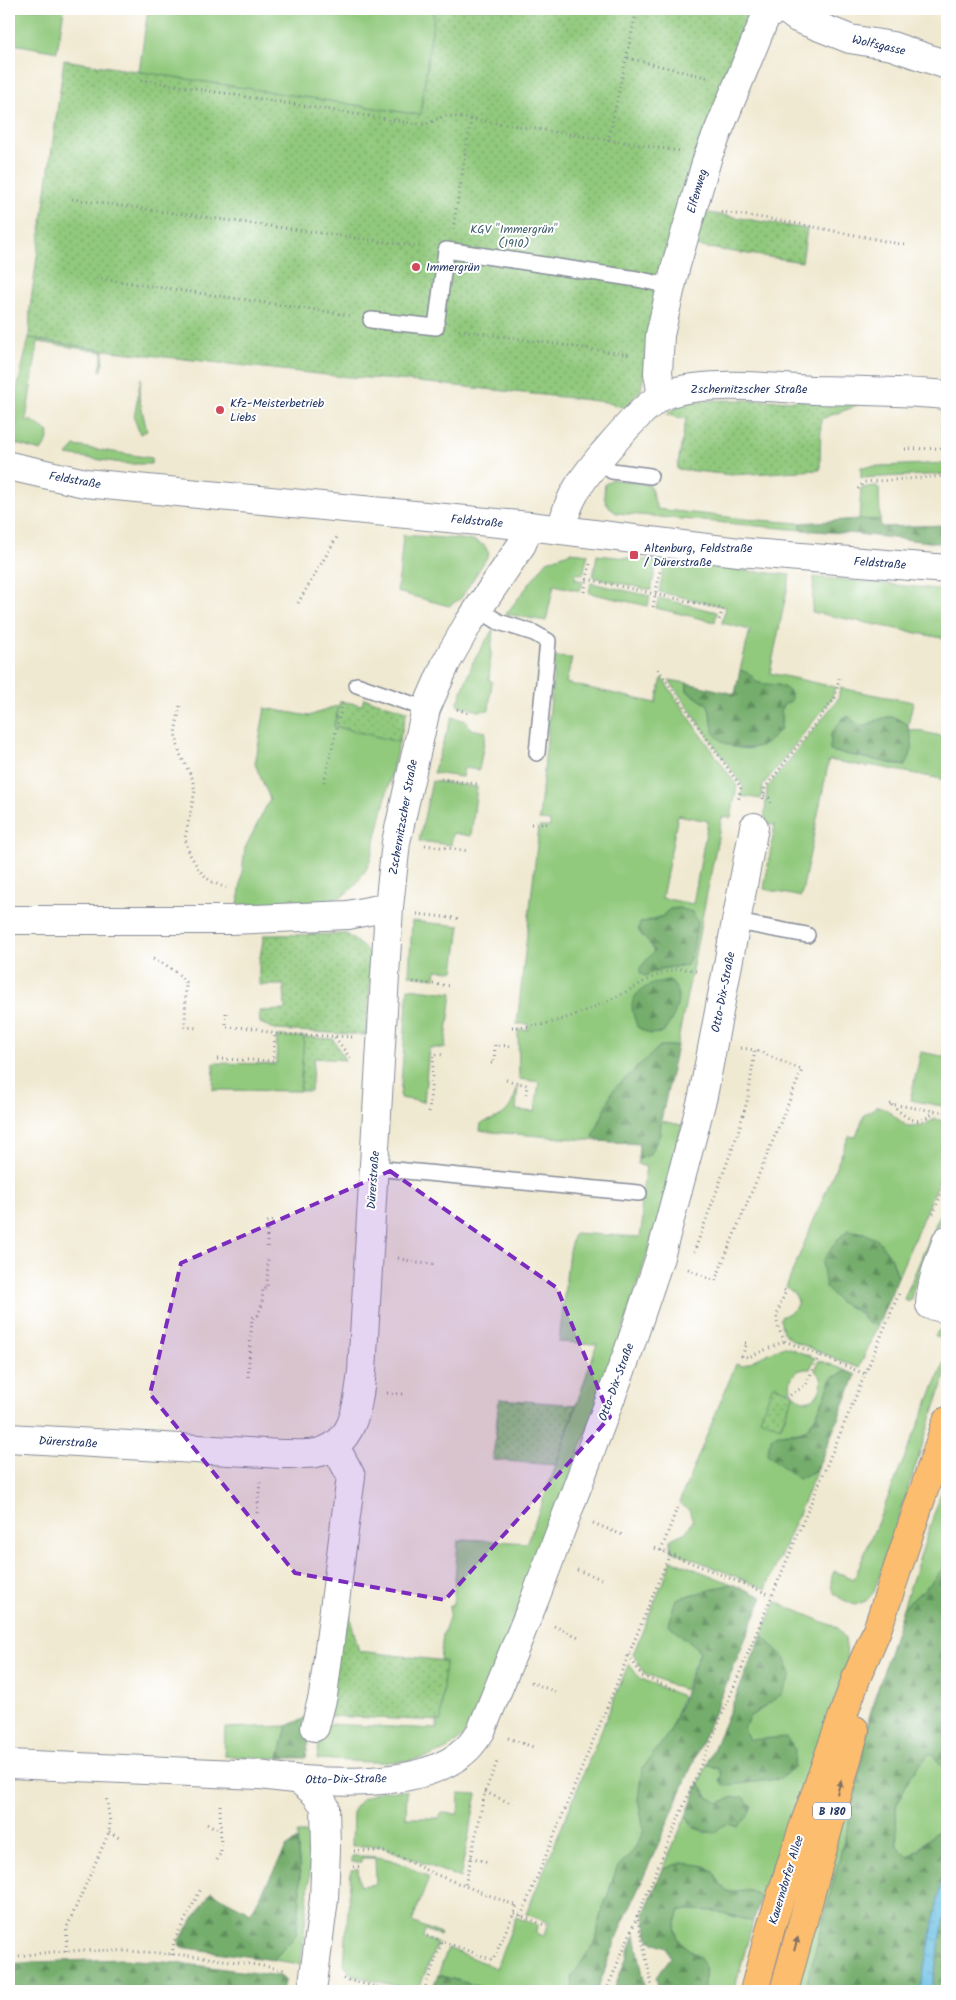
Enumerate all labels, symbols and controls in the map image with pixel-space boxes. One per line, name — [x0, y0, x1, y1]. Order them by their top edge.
street label: Wolfsgasse — [850, 30, 908, 61]
street label: Elfenweg — [682, 166, 713, 216]
park label: KGV "Immergrün" (1910) — [470, 220, 558, 253]
place label: Immergrün — [426, 258, 480, 277]
marker: Immergrün — [410, 261, 422, 273]
street label: Zschernitzscher Straße — [691, 380, 808, 399]
place label: Kfz-Meisterbetrieb Liebs — [230, 394, 325, 427]
marker: Kfz-Meisterbetrieb Liebs — [214, 404, 226, 416]
street label: Feldstraße — [47, 467, 103, 494]
street label: Feldstraße — [450, 510, 504, 533]
place label: Altenburg, Feldstraße / Dürerstraße — [644, 539, 753, 572]
marker: Altenburg, Feldstraße / Dürerstraße — [628, 549, 640, 561]
street label: Feldstraße — [853, 552, 907, 575]
street label: Zschernitzscher Straße — [384, 757, 423, 876]
street label: Otto-Dix-Straße — [706, 950, 741, 1034]
street label: Dürerstraße — [362, 1150, 385, 1210]
street label: Otto-Dix-Straße — [594, 1340, 640, 1424]
street label: Dürerstraße — [38, 1431, 98, 1454]
street label: Otto-Dix-Straße — [305, 1769, 388, 1790]
one-way arrow — [836, 1780, 844, 1795]
road number: B 180 — [813, 1802, 851, 1820]
street label: Kauerndorfer Allee — [764, 1833, 809, 1927]
one-way arrow — [792, 1937, 800, 1952]

